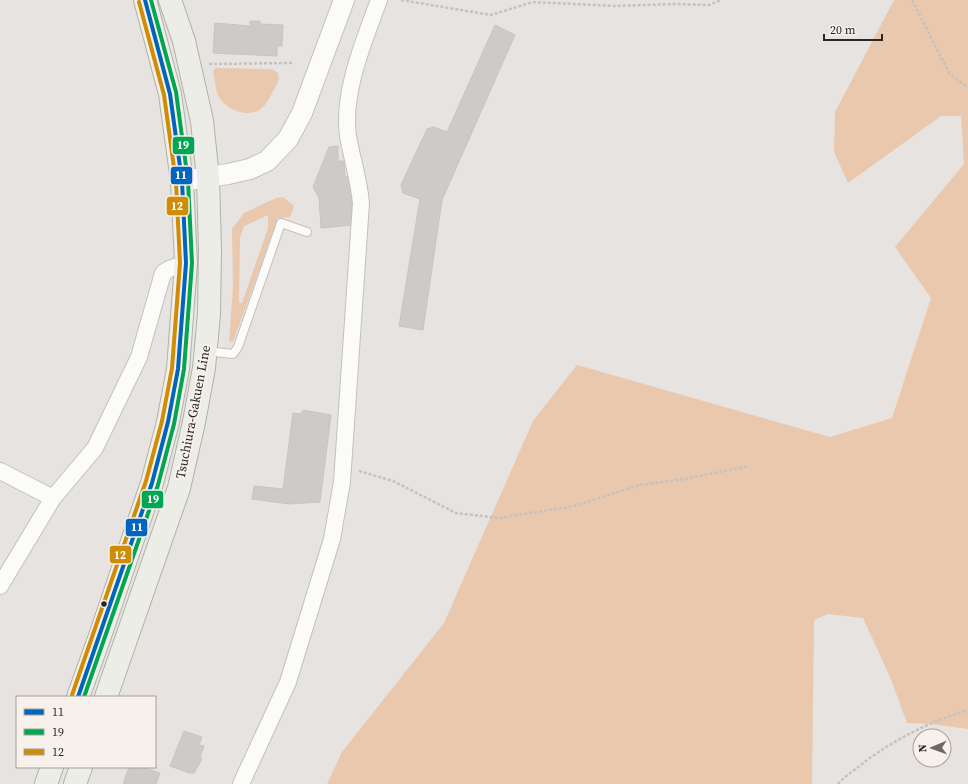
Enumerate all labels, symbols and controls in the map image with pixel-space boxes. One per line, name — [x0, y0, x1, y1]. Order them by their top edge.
scale bar — [824, 16, 882, 42]
text: 20 m — [830, 22, 856, 38]
line badge: 19 — [172, 136, 195, 155]
text: 19 — [177, 138, 189, 153]
line badge: 11 — [170, 166, 193, 185]
text: 11 — [175, 168, 187, 183]
line badge: 12 — [166, 196, 189, 216]
text: 12 — [171, 199, 183, 214]
street label: Tsuchiura-Gakuen Line — [172, 344, 214, 480]
line badge: 19 — [141, 490, 164, 509]
text: 19 — [147, 492, 159, 507]
line badge: 11 — [125, 518, 148, 537]
text: 11 — [131, 520, 143, 535]
line badge: 12 — [109, 545, 132, 564]
text: 12 — [114, 548, 126, 563]
unlabelled marker — [99, 599, 109, 609]
legend — [16, 696, 156, 768]
text: 11 — [52, 704, 64, 720]
text: 19 — [52, 724, 64, 740]
north arrow — [912, 728, 952, 768]
text: 12 — [52, 744, 64, 760]
text: N — [915, 744, 930, 753]

